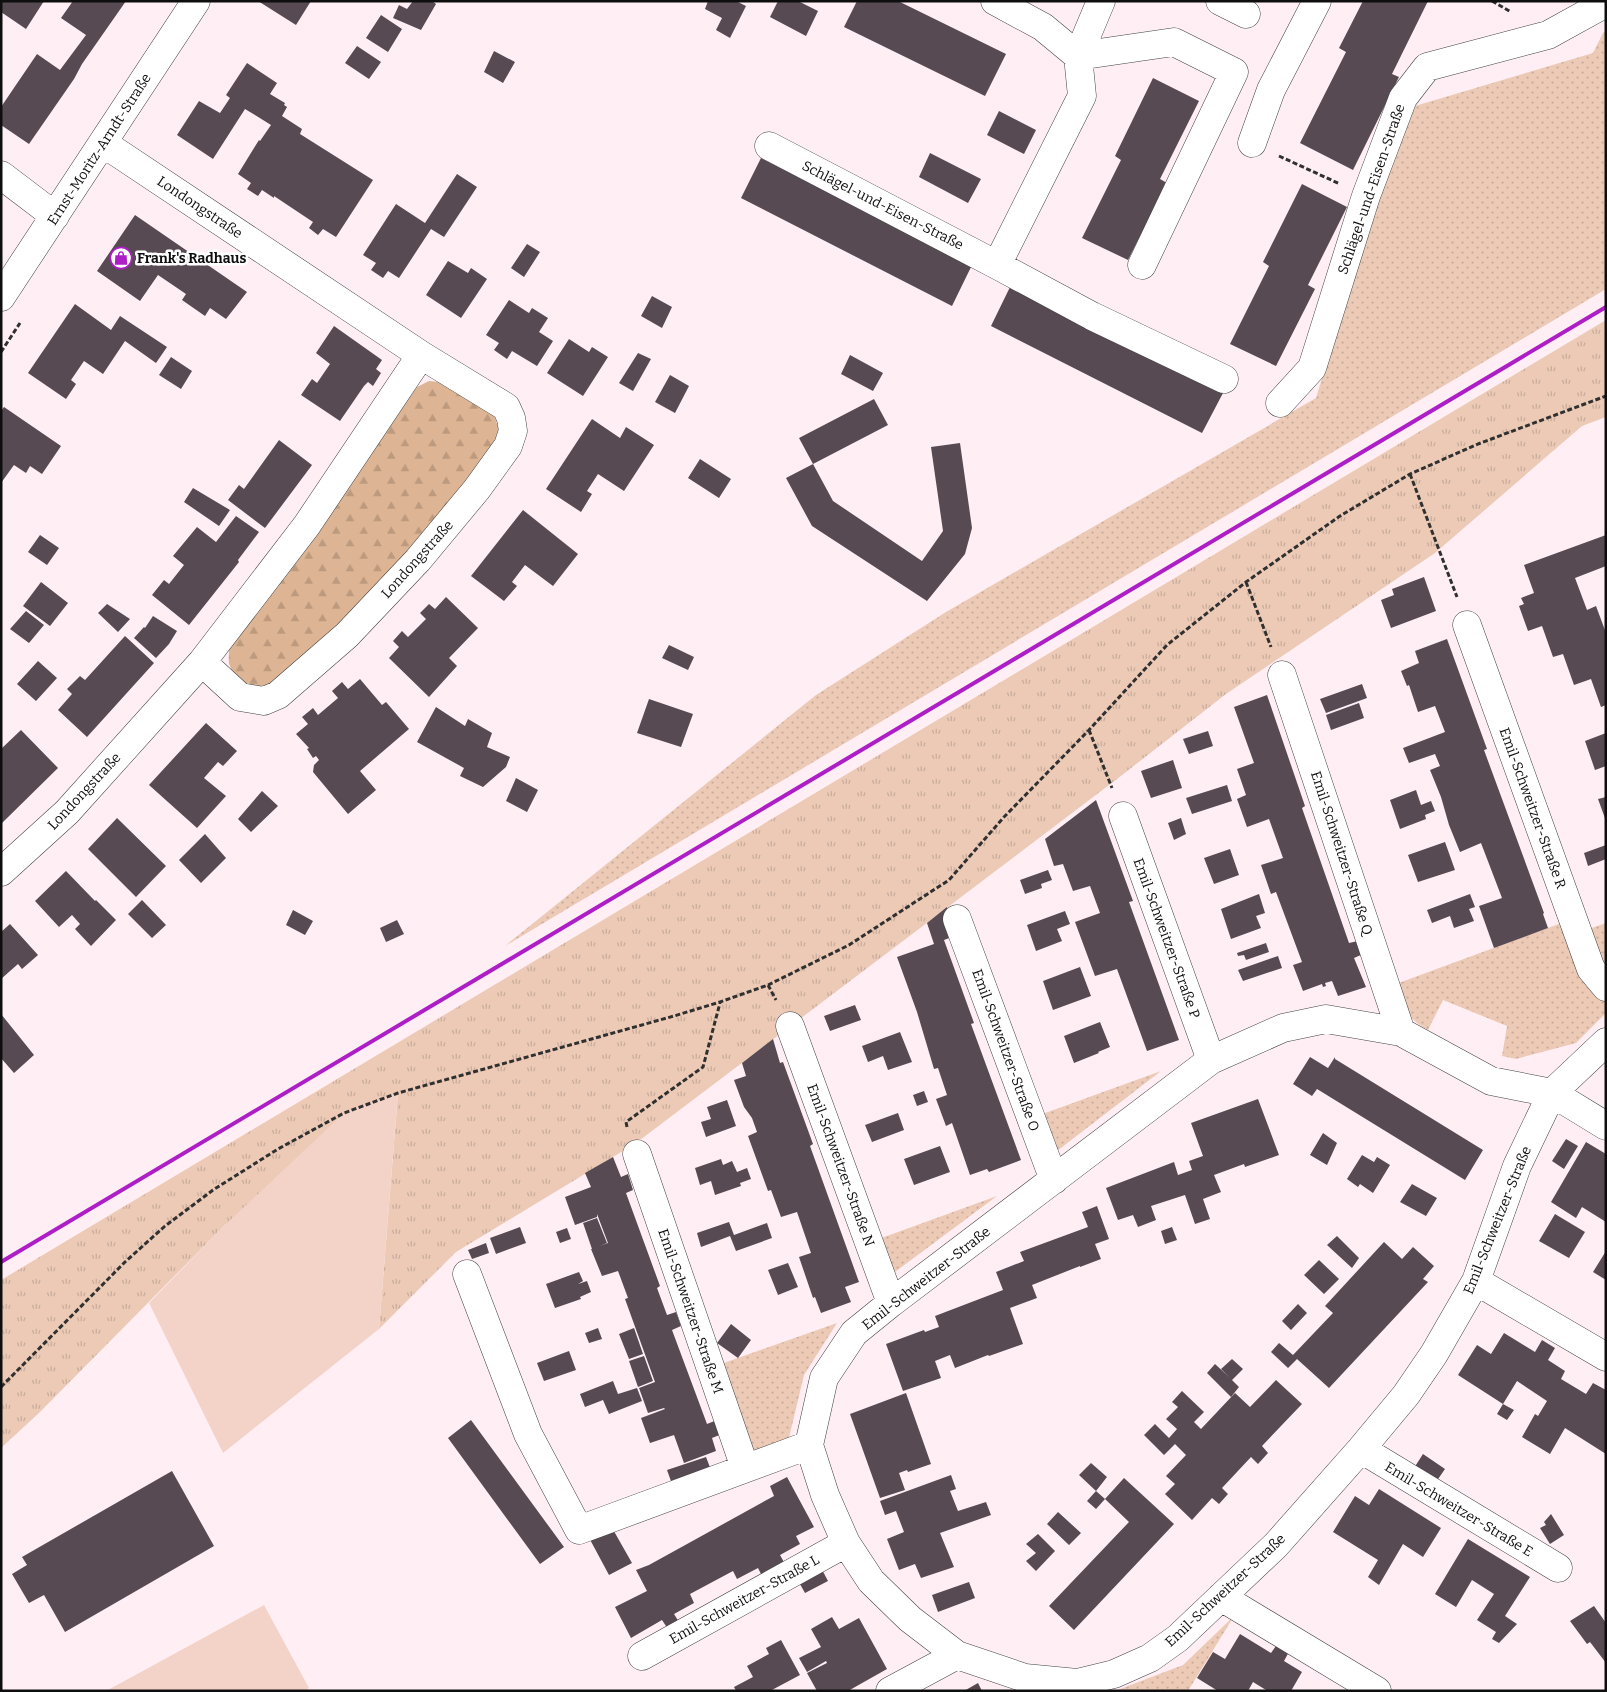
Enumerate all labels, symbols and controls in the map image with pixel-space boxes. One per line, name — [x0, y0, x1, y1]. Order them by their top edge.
street label: Ernst-Moritz-Arndt-Straße — [44, 70, 155, 228]
street label: Schlägel-und-Eisen-Straße — [1334, 102, 1409, 277]
street label: Schlägel-und-Eisen-Straße — [799, 157, 966, 254]
street label: Londongstraße — [154, 173, 246, 242]
shop icon: Frank's Radhaus — [109, 246, 133, 270]
place label: Frank's Radhaus — [137, 250, 246, 267]
street label: Londongstraße — [378, 517, 457, 602]
street label: Emil-Schweitzer-Straße R — [1495, 725, 1570, 891]
street label: Londongstraße — [44, 749, 124, 833]
street label: Emil-Schweitzer-Straße Q — [1307, 769, 1377, 939]
street label: Emil-Schweitzer-Straße P — [1130, 856, 1203, 1021]
street label: Emil-Schweitzer-Straße O — [968, 967, 1043, 1134]
street label: Emil-Schweitzer-Straße N — [803, 1081, 878, 1249]
street label: Emil-Schweitzer-Straße — [1460, 1144, 1535, 1297]
street label: Emil-Schweitzer-Straße — [859, 1223, 994, 1334]
street label: Emil-Schweitzer-Straße M — [654, 1226, 727, 1396]
street label: Emil-Schweitzer-Straße E — [1382, 1458, 1536, 1560]
street label: Emil-Schweitzer-Straße — [1162, 1530, 1289, 1651]
street label: Emil-Schweitzer-Straße L — [666, 1551, 822, 1648]

